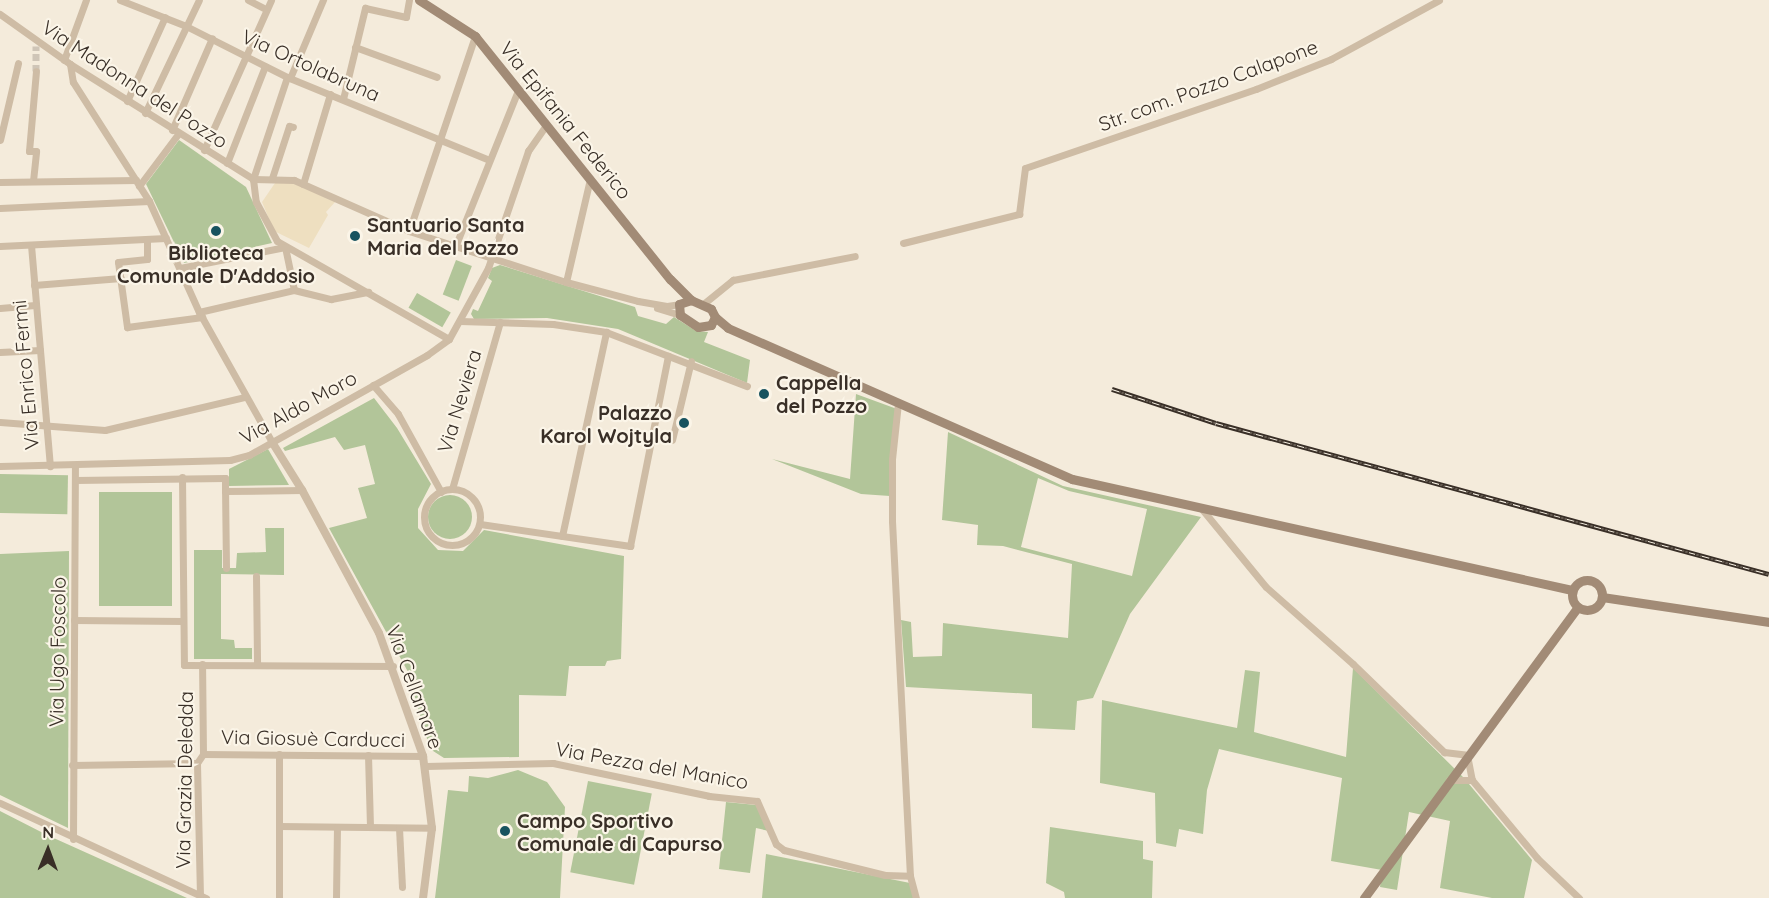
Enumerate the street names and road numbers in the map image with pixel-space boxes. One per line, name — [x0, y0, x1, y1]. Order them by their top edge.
street label: Via Madonna del Pozzo — [38, 15, 232, 153]
street label: Via Ortolabruna — [238, 24, 384, 106]
street label: Str. com. Pozzo Calapone — [1095, 34, 1321, 136]
street label: Via Epifania Federico — [495, 36, 637, 204]
street label: Via Enrico Fermi — [6, 299, 44, 451]
street label: Via Neviera — [432, 346, 486, 456]
street label: Via Aldo Moro — [235, 365, 361, 449]
street label: Via Ugo Foscolo — [44, 577, 70, 727]
street label: Via Cellamare — [382, 622, 448, 752]
street label: Via Grazia Deledda — [170, 691, 198, 869]
street label: Via Giosuè Carducci — [221, 724, 405, 752]
street label: Via Pezza del Manico — [554, 736, 750, 794]

